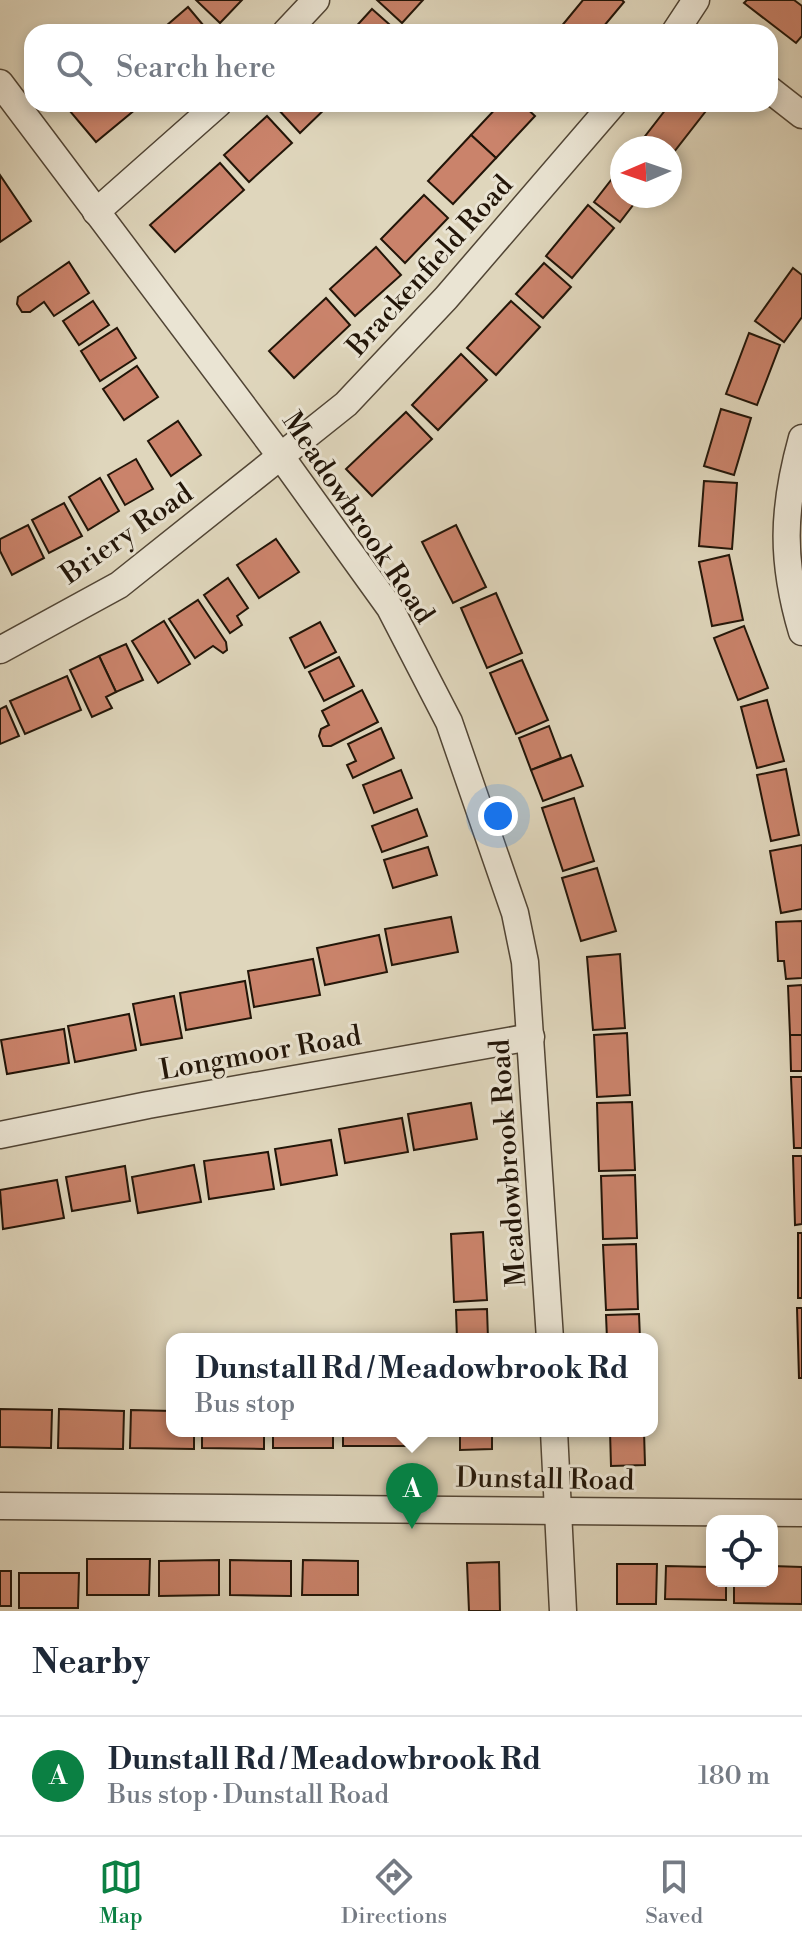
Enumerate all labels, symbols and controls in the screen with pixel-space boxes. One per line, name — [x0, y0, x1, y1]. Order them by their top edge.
search box — [24, 24, 778, 112]
icon: search — [52, 46, 96, 90]
text: Search here — [116, 49, 276, 87]
north arrow — [610, 136, 682, 208]
street label: Brackenfield Road — [339, 168, 521, 364]
street label: Meadowbrook Road — [274, 405, 442, 630]
street label: Briery Road — [53, 476, 200, 593]
your location — [478, 796, 518, 836]
street label: Longmoor Road — [157, 1018, 364, 1088]
street label: Meadowbrook Road — [482, 1038, 535, 1288]
popup — [166, 1333, 658, 1437]
text: Dunstall Rd / Meadowbrook Rd — [195, 1350, 629, 1388]
text: Bus stop — [195, 1388, 295, 1420]
street label: Dunstall Road — [455, 1460, 635, 1499]
pin: A — [386, 1463, 438, 1529]
map controls — [706, 1515, 778, 1587]
button: locate — [706, 1515, 778, 1587]
text: Nearby — [32, 1642, 150, 1684]
text: Dunstall Rd / Meadowbrook Rd — [108, 1741, 541, 1779]
text: A — [49, 1760, 67, 1792]
text: 180 m — [698, 1760, 770, 1792]
text: Bus stop · Dunstall Road — [108, 1779, 389, 1811]
tab: Map — [99, 1855, 143, 1930]
tab: Directions — [341, 1855, 447, 1930]
tab: Saved — [645, 1855, 703, 1930]

